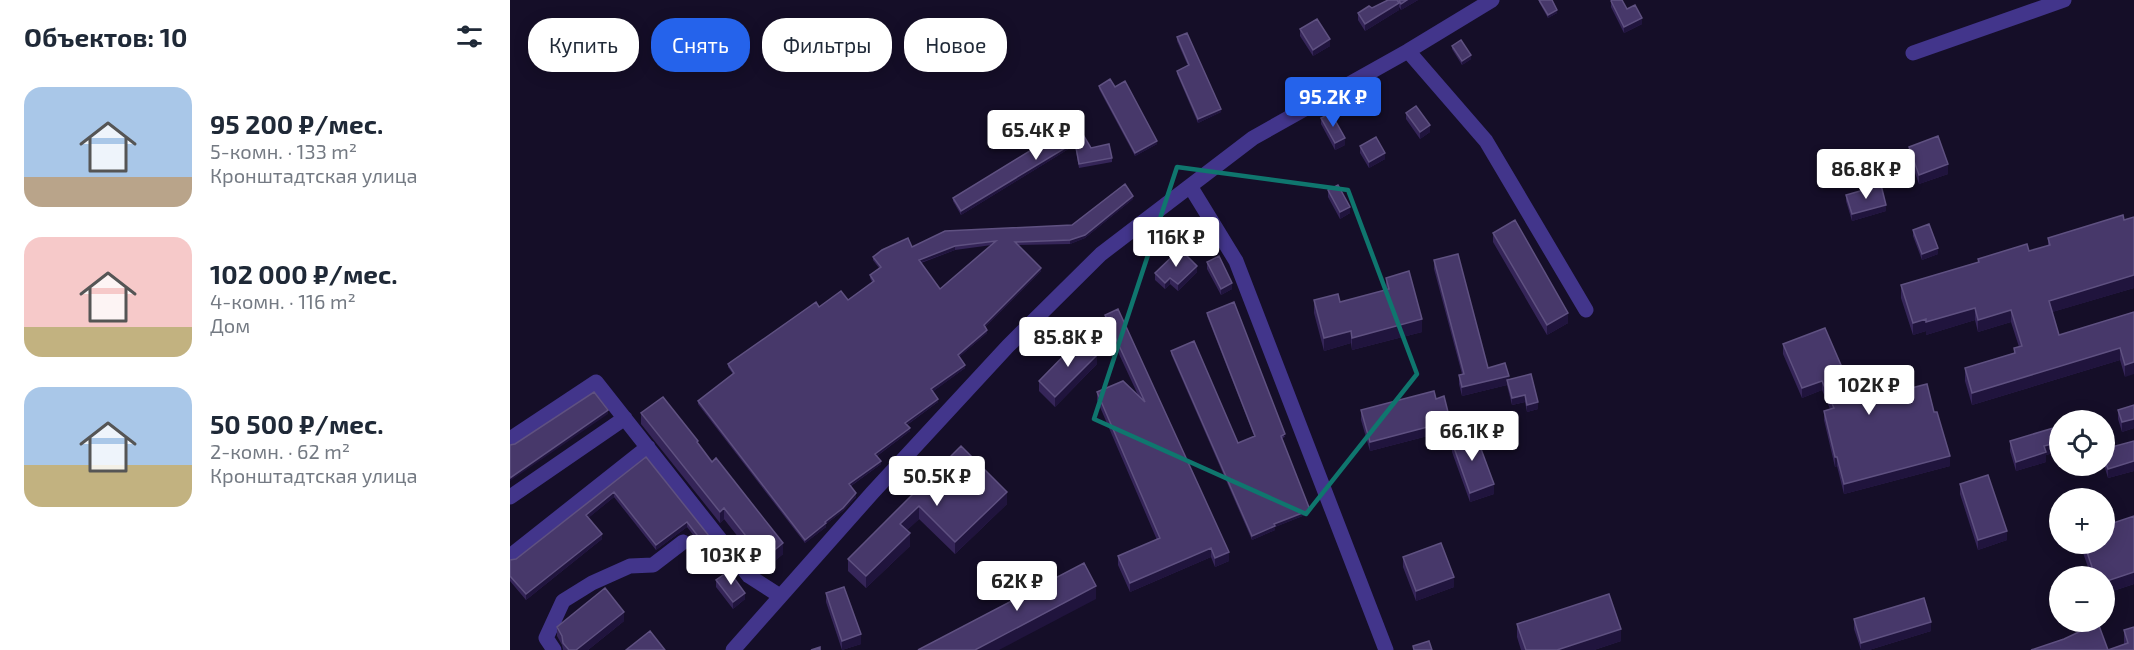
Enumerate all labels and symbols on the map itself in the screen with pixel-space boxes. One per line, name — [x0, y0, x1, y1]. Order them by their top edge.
pin: 95.2K ₽ — [1278, 77, 1388, 128]
pin: 65.4K ₽ — [981, 110, 1091, 161]
pin: 86.8K ₽ — [1811, 149, 1921, 200]
pin: 116K ₽ — [1127, 217, 1225, 268]
pin: 85.8K ₽ — [1013, 317, 1123, 368]
pin: 102K ₽ — [1820, 365, 1918, 416]
pin: 66.1K ₽ — [1417, 411, 1527, 462]
pin: 50.5K ₽ — [882, 456, 992, 507]
pin: 103K ₽ — [682, 535, 780, 586]
pin: 62K ₽ — [975, 561, 1059, 612]

